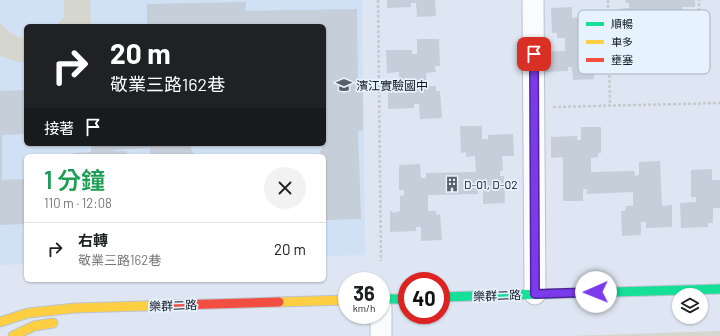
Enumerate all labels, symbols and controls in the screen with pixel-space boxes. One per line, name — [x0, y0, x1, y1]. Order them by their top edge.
legend — [578, 10, 710, 74]
text: 順暢 — [611, 17, 633, 30]
text: 車多 — [611, 35, 633, 48]
text: 20 m — [110, 36, 171, 70]
pin — [517, 37, 551, 71]
icon: right — [44, 40, 96, 92]
icon: arrive — [523, 43, 545, 65]
text: 壅塞 — [611, 53, 633, 66]
text: 敬業三路162巷 — [110, 73, 225, 95]
school or university icon: 濱江實驗國中 — [335, 76, 353, 94]
place label: 濱江實驗國中 — [356, 78, 428, 92]
icon: arrive — [82, 116, 104, 138]
text: 接著 — [44, 119, 74, 137]
text: 1 分鐘 — [44, 165, 105, 194]
button: close — [264, 167, 306, 209]
building icon: D-01, D-02 — [443, 175, 461, 193]
place label: D-01, D-02 — [464, 177, 518, 191]
text: 110 m · 12:08 — [44, 195, 112, 211]
text: 右轉 — [78, 231, 108, 249]
icon: right — [44, 238, 66, 260]
text: 20 m — [274, 240, 306, 258]
text: 敬業三路162巷 — [78, 252, 161, 268]
position arrow — [575, 271, 617, 313]
speed limit sign: 40 — [398, 272, 450, 324]
text: 36 — [353, 281, 375, 305]
street label: 樂群二路 — [473, 287, 521, 303]
map controls — [672, 288, 708, 324]
button: layers — [672, 288, 708, 324]
street label: 樂群二路 — [149, 297, 197, 313]
text: km/h — [353, 302, 375, 314]

